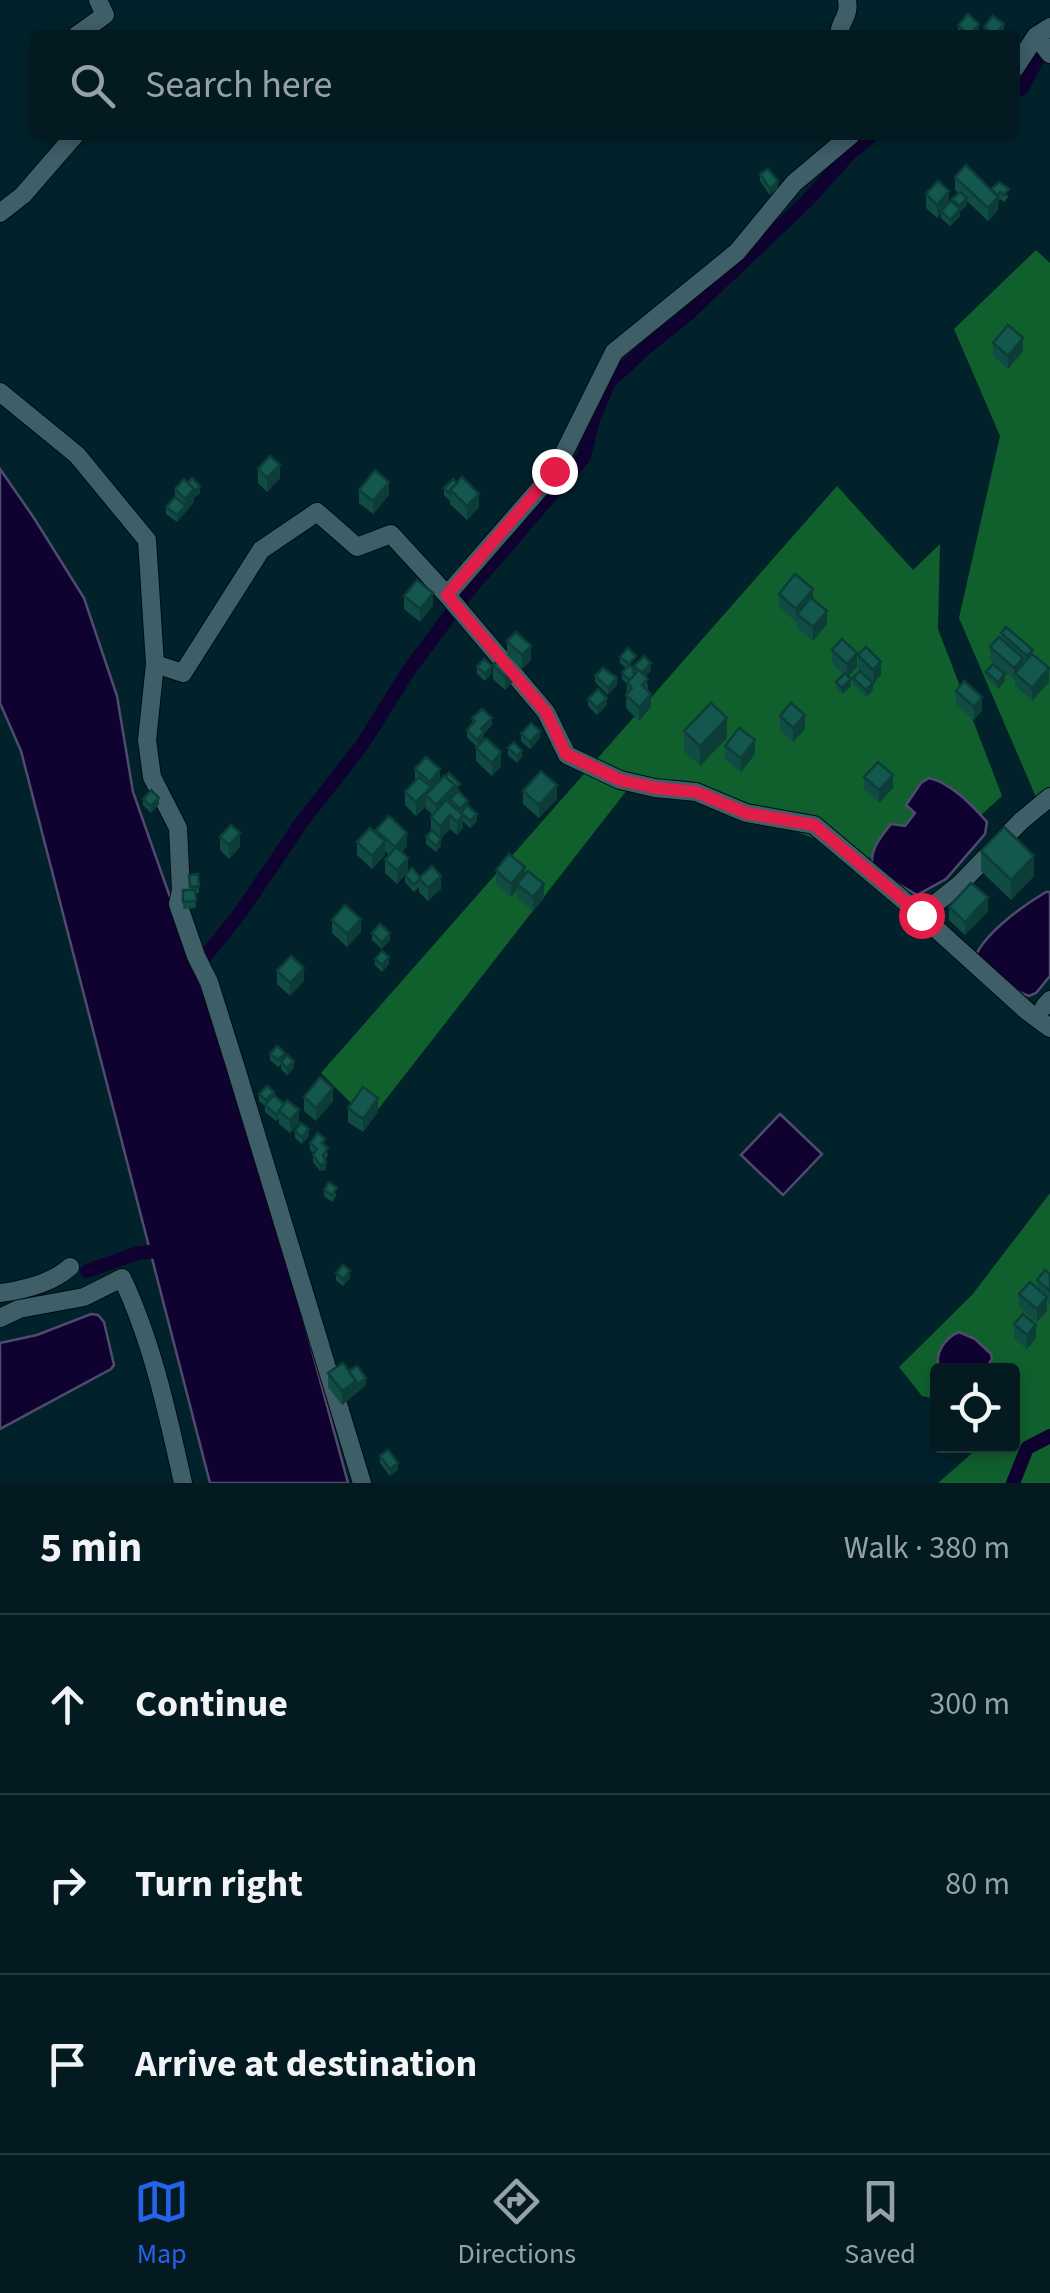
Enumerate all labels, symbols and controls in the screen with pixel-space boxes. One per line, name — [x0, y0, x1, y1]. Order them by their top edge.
search box — [30, 30, 1020, 140]
icon: search — [65, 58, 120, 113]
text: Search here — [145, 58, 332, 112]
route end — [532, 449, 578, 495]
route start — [899, 893, 945, 939]
map controls — [930, 1363, 1020, 1453]
button: locate — [930, 1363, 1020, 1453]
text: 5 min — [40, 1518, 142, 1578]
text: Walk · 380 m — [844, 1525, 1010, 1571]
icon: ahead — [40, 1677, 95, 1732]
text: Continue — [135, 1677, 288, 1731]
text: 300 m — [929, 1681, 1010, 1727]
icon: right — [40, 1857, 95, 1912]
text: Turn right — [135, 1857, 303, 1911]
text: 80 m — [945, 1861, 1010, 1907]
icon: arrive — [40, 2037, 95, 2092]
text: Arrive at destination — [135, 2037, 477, 2091]
tab: Map — [134, 2174, 189, 2274]
tab: Directions — [458, 2174, 576, 2274]
tab: Saved — [844, 2174, 916, 2274]

